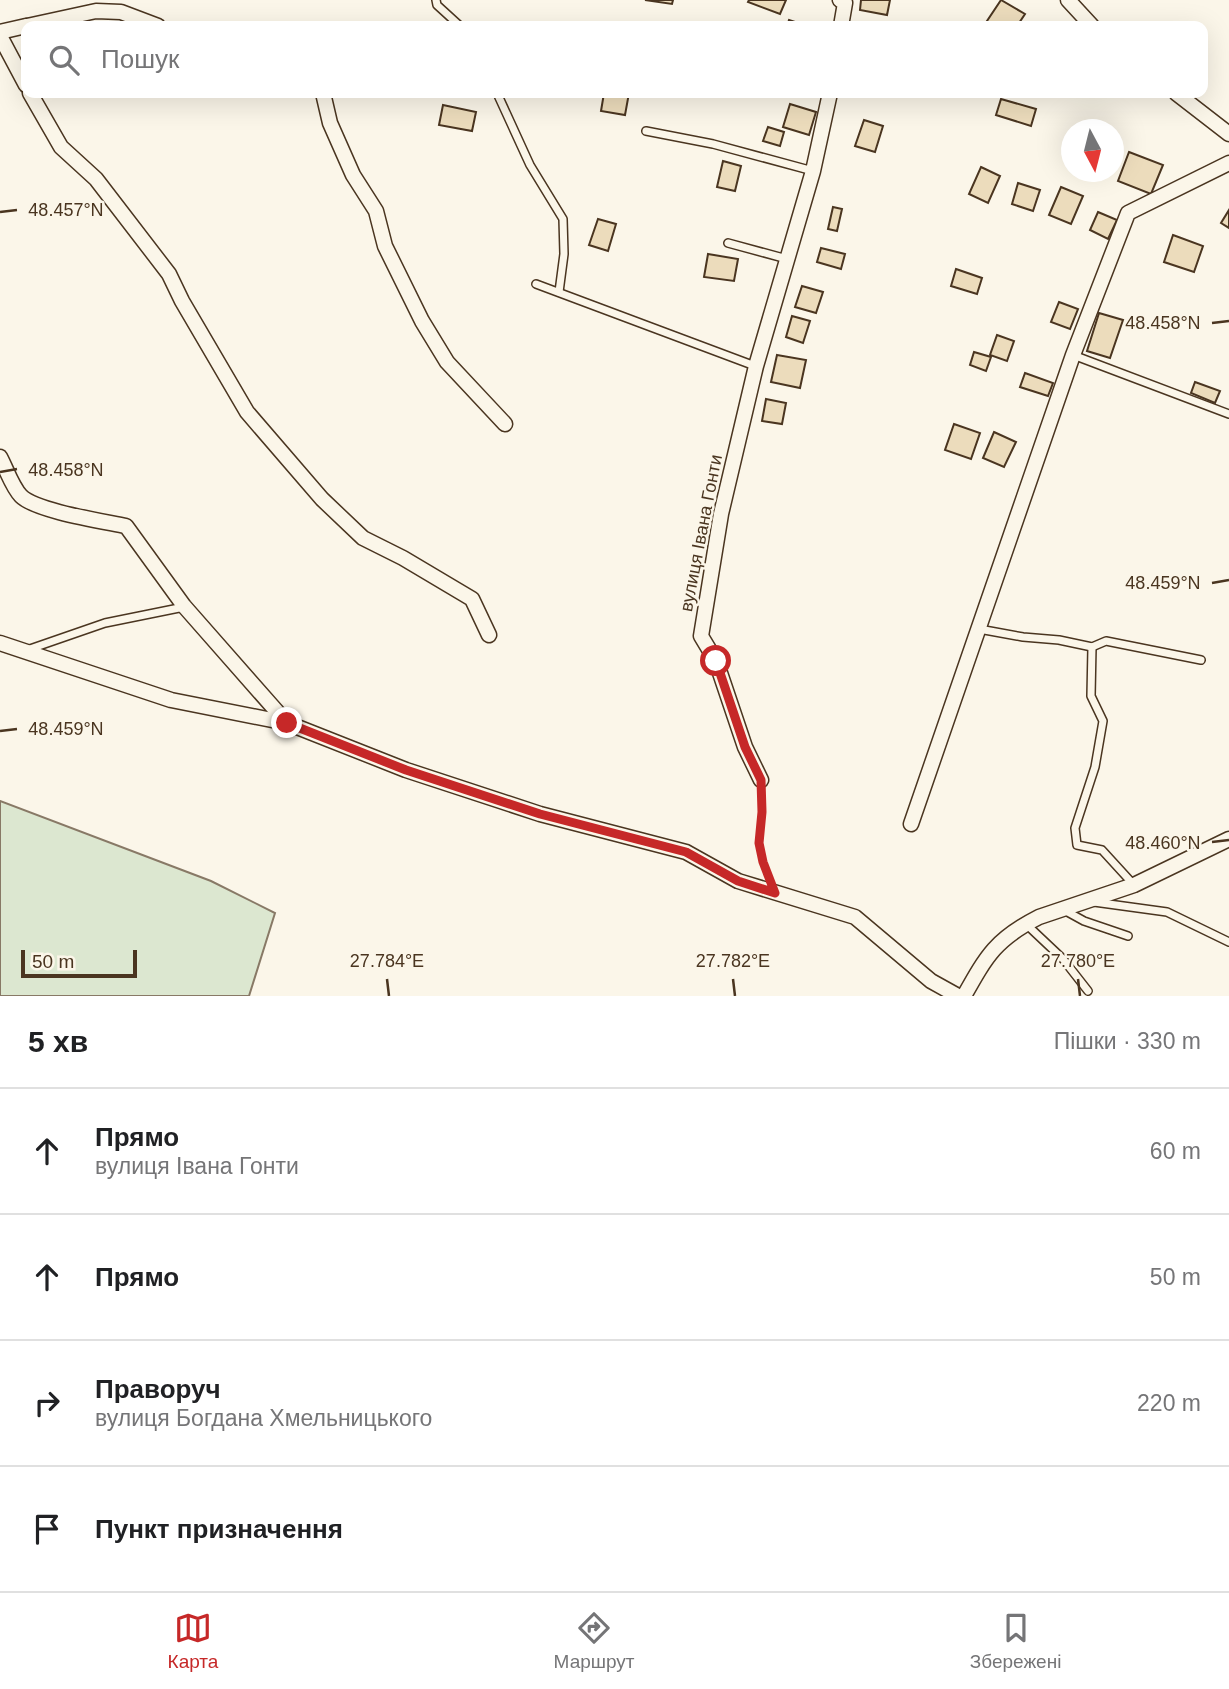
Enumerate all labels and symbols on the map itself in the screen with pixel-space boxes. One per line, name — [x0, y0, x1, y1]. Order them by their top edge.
north arrow — [1061, 119, 1124, 182]
text: 48.457°N — [28, 200, 104, 220]
text: 48.458°N — [1125, 313, 1201, 333]
street label: вулиця Івана Гонти — [676, 453, 726, 613]
text: 48.458°N — [28, 460, 104, 480]
text: 48.459°N — [1125, 573, 1201, 593]
route start — [700, 645, 731, 676]
route end — [271, 707, 302, 738]
text: 48.459°N — [28, 719, 104, 739]
text: 48.460°N — [1125, 833, 1201, 853]
scale bar — [21, 947, 136, 979]
text: 27.784°E — [350, 951, 424, 971]
text: 27.782°E — [696, 951, 770, 971]
text: 27.780°E — [1041, 951, 1115, 971]

